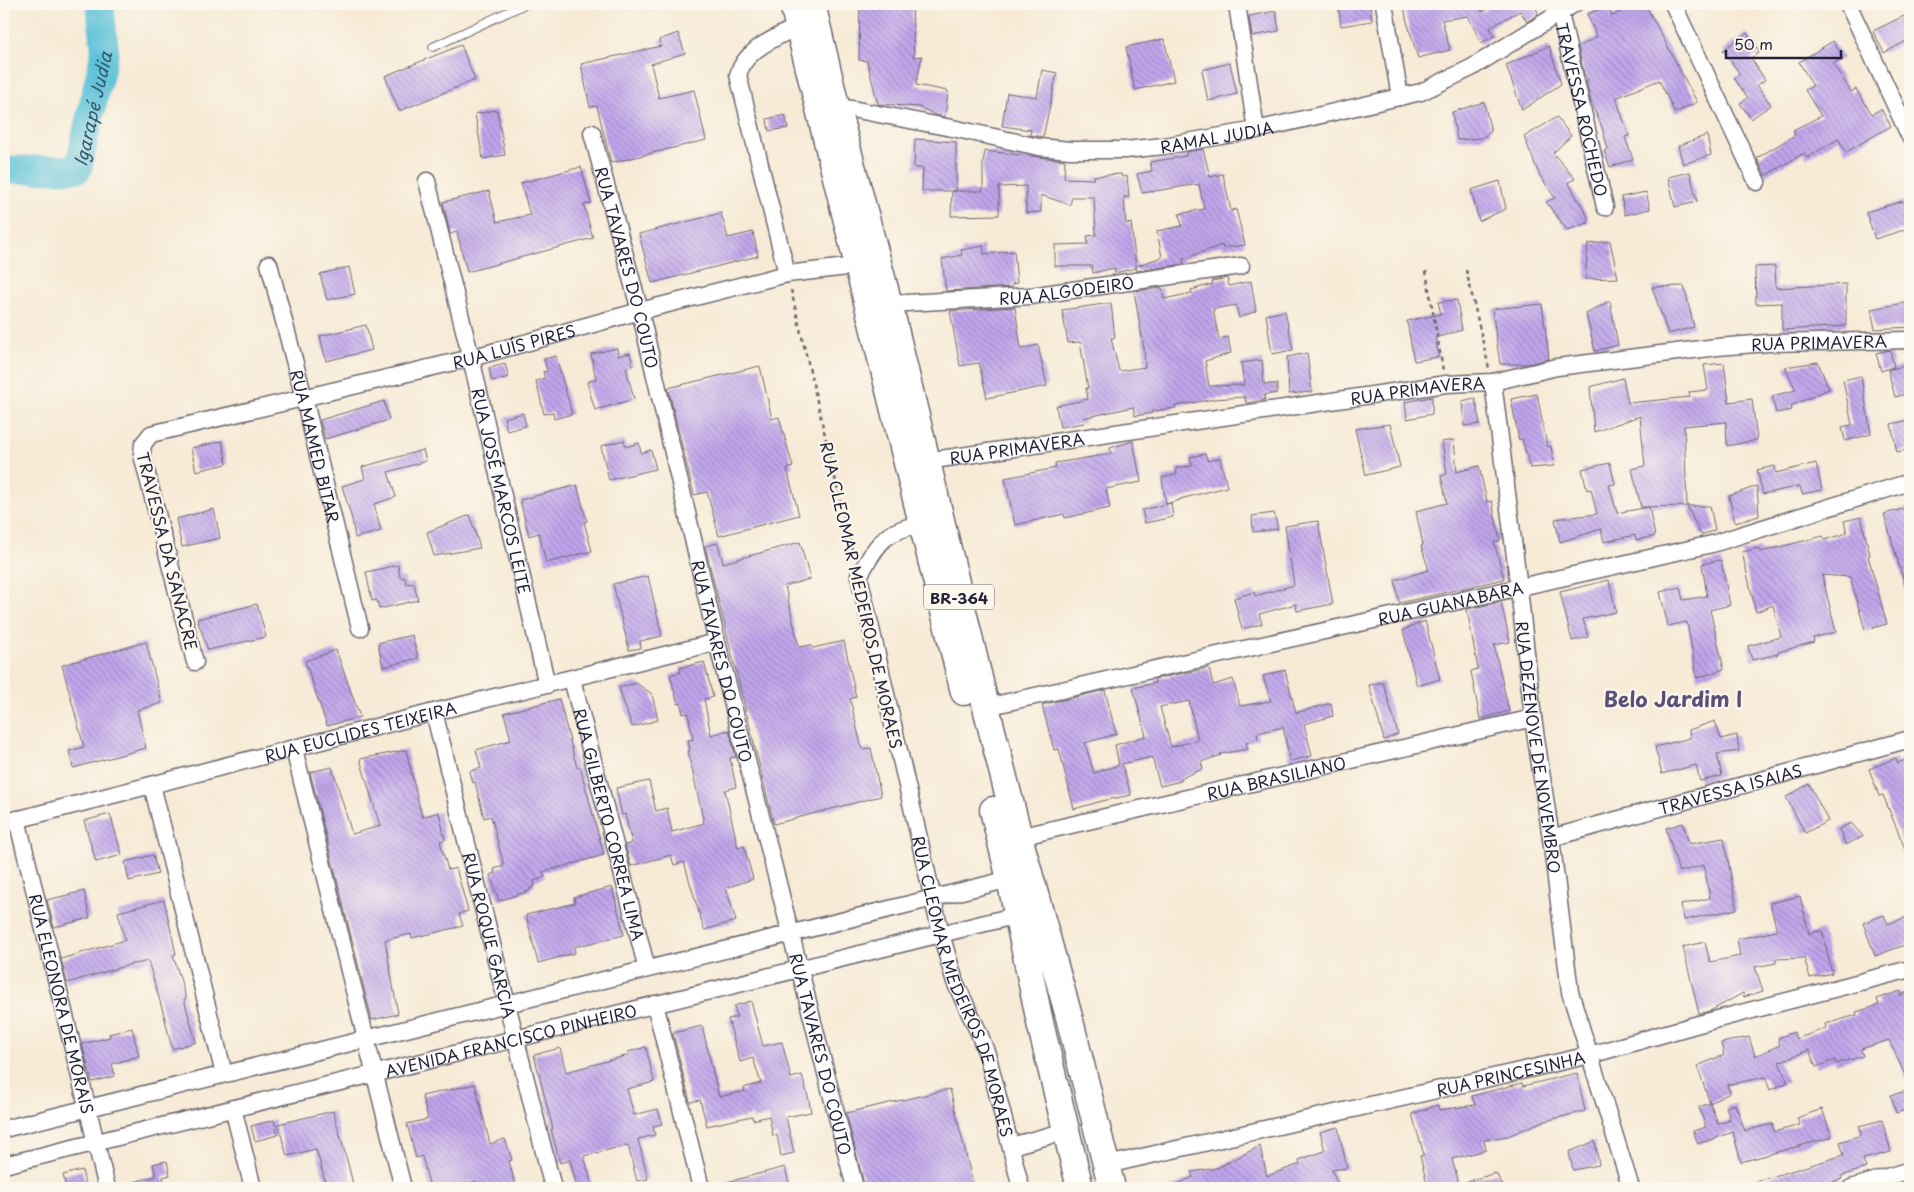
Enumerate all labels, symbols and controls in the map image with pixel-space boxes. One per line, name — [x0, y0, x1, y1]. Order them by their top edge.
street label: TRAVESSA ROCHEDO — [1551, 20, 1614, 199]
scale bar — [1726, 28, 1842, 60]
text: 50 m — [1734, 32, 1773, 55]
water label: Igarapé Judia — [66, 48, 118, 168]
street label: RAMAL JUDIA — [1158, 114, 1276, 158]
street label: RUA TAVARES DO COUTO — [590, 164, 665, 371]
street label: RUA ALGODEIRO — [998, 269, 1135, 310]
street label: RUA LUÍS PIRES — [450, 317, 578, 374]
street label: RUA PRIMAVERA — [1750, 328, 1888, 356]
street label: RUA MAMED BITAR — [285, 367, 346, 525]
street label: RUA PRIMAVERA — [1348, 370, 1486, 410]
street label: RUA JOSÉ MARCOS LEITE — [466, 386, 538, 597]
street label: RUA PRIMAVERA — [948, 426, 1086, 470]
street label: RUA CLEOMAR MEDEIROS DE MORAES — [815, 439, 909, 751]
street label: TRAVESSA DA SANACRE — [132, 449, 204, 653]
street label: RUA TAVARES DO COUTO — [686, 558, 759, 765]
street label: RUA GUANABARA — [1375, 575, 1525, 631]
road number: BR-364 — [924, 584, 994, 610]
street label: RUA DEZENOVE DE NOVEMBRO — [1511, 620, 1567, 875]
district label: Belo Jardim I — [1604, 682, 1742, 714]
street label: RUA EUCLIDES TEIXEIRA — [262, 695, 459, 767]
street label: RUA GILBERTO CORREA LIMA — [568, 706, 651, 943]
street label: RUA BRASILIANO — [1204, 750, 1348, 805]
street label: TRAVESSA ISAIAS — [1656, 757, 1805, 820]
street label: RUA CLEOMAR MEDEIROS DE MORAES — [907, 833, 1020, 1140]
street label: RUA ROQUE GARCIA — [458, 850, 522, 1021]
street label: RUA ELEONORA DE MORAIS — [24, 891, 100, 1116]
street label: RUA TAVARES DO COUTO — [784, 950, 858, 1157]
street label: AVENIDA FRANCISCO PINHEIRO — [383, 997, 639, 1083]
street label: RUA PRINCESINHA — [1434, 1045, 1587, 1102]

